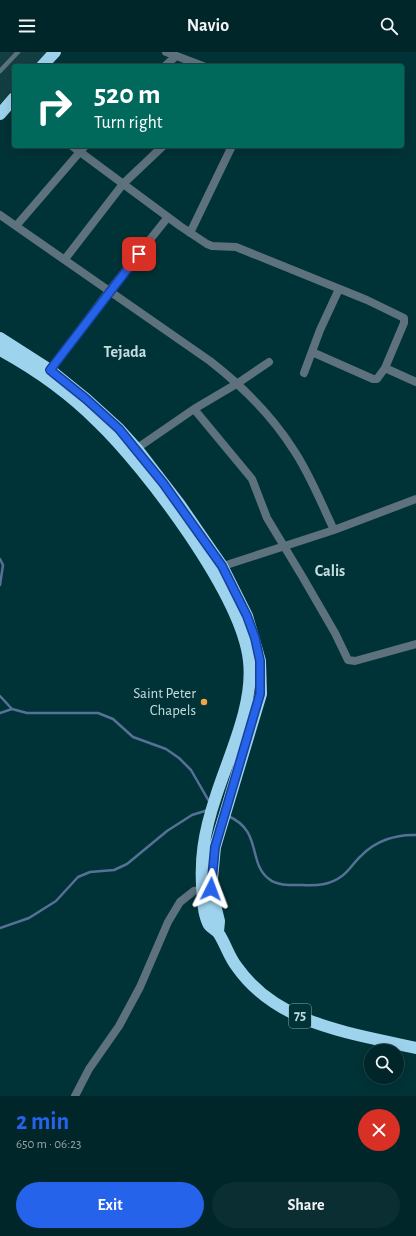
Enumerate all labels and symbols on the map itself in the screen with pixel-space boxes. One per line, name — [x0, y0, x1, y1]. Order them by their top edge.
pin — [122, 237, 156, 271]
district label: Tejada — [104, 344, 147, 361]
district label: Calis — [315, 563, 345, 579]
place label: Saint Peter Chapels — [133, 686, 196, 718]
marker: Saint Peter Chapels — [199, 697, 209, 707]
position arrow — [190, 868, 232, 910]
road number: 75 — [289, 1004, 311, 1028]

